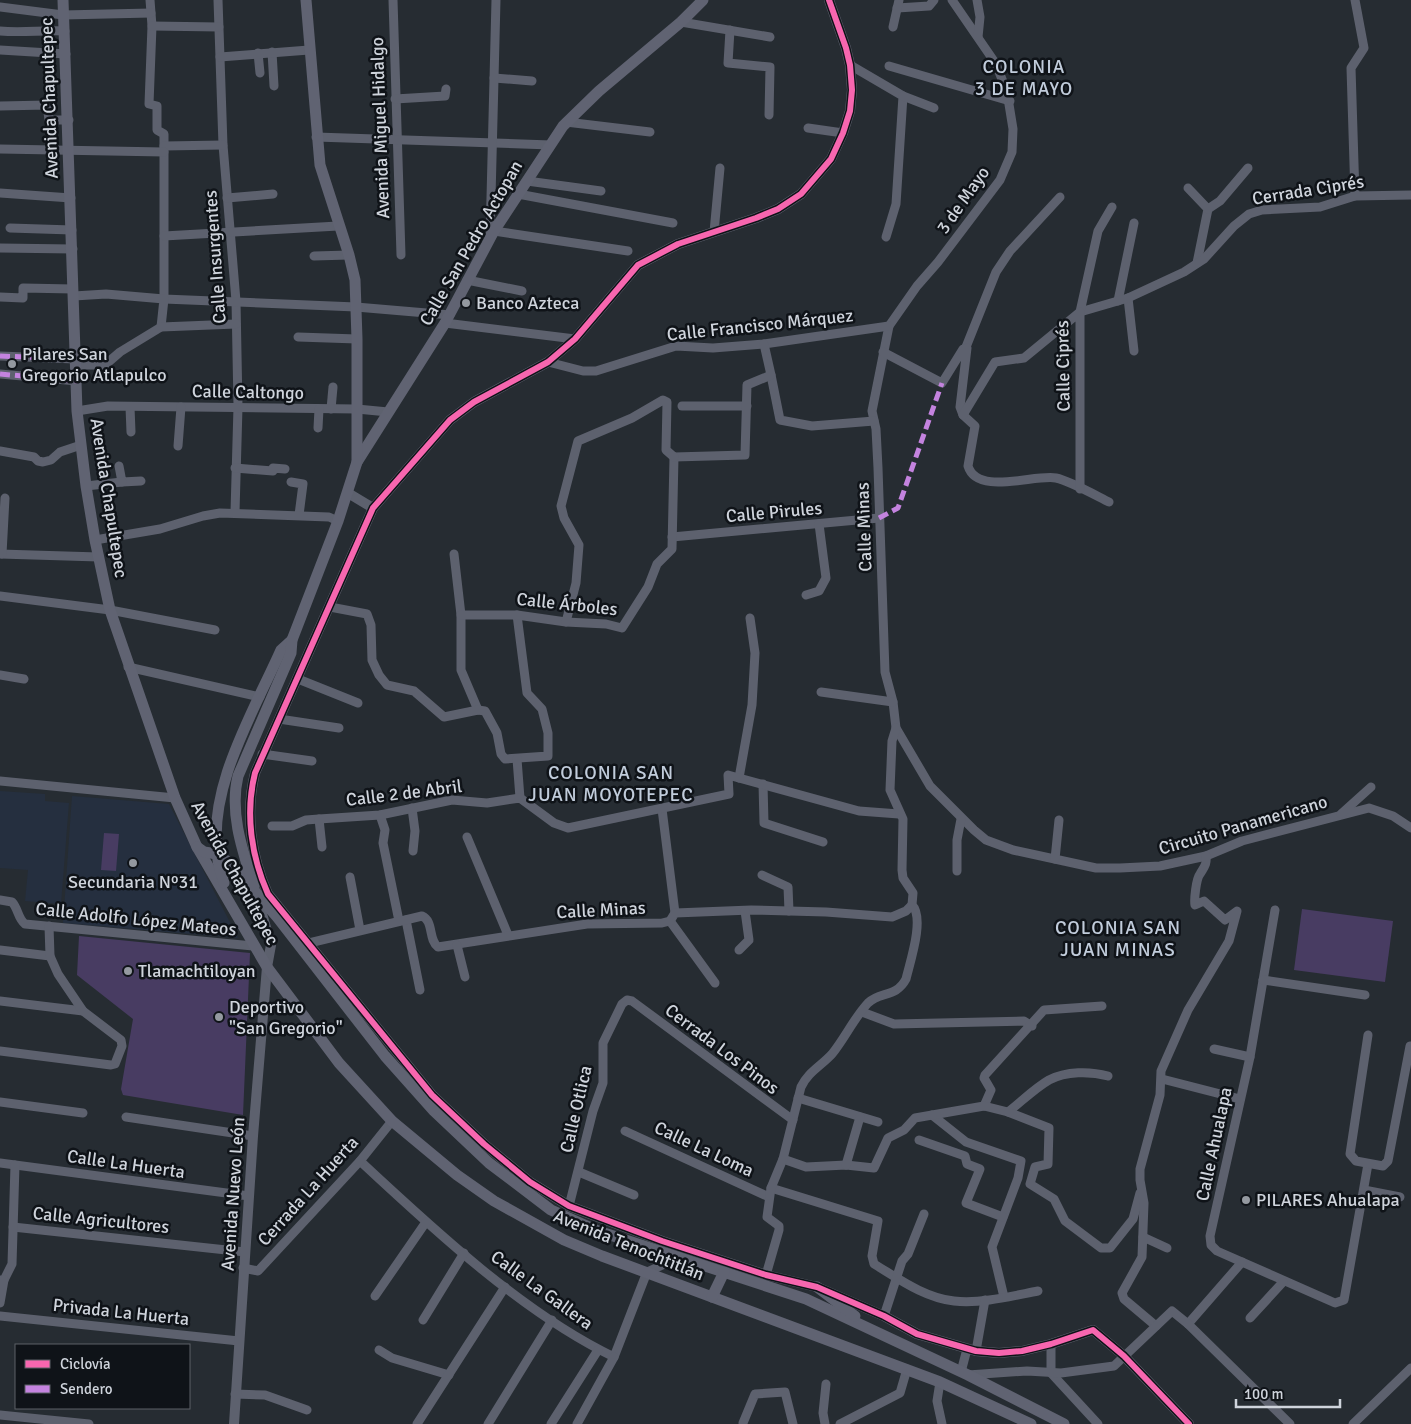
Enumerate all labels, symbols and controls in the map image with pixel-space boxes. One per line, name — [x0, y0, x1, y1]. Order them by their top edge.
street label: Avenida Chapultepec — [35, 17, 63, 179]
street label: Avenida Miguel Hidalgo — [366, 37, 394, 219]
district label: COLONIA 3 DE MAYO — [975, 55, 1073, 101]
street label: Calle San Pedro Actopan — [415, 156, 527, 330]
street label: 3 de Mayo — [932, 162, 994, 238]
street label: Cerrada Ciprés — [1250, 170, 1366, 210]
street label: Calle Insurgentes — [199, 189, 231, 324]
place label: Banco Azteca — [476, 292, 579, 314]
marker: Banco Azteca — [460, 297, 472, 309]
street label: Calle Francisco Márquez — [666, 304, 854, 346]
street label: Calle Ciprés — [1051, 320, 1075, 412]
place label: Pilares San Gregorio Atlapulco — [22, 343, 167, 386]
marker: Pilares San Gregorio Atlapulco — [6, 358, 18, 370]
street label: Calle Caltongo — [192, 380, 304, 404]
street label: Avenida Chapultepec — [86, 417, 132, 579]
street label: Calle Minas — [851, 482, 877, 572]
street label: Calle Pirules — [725, 497, 823, 527]
street label: Calle Árboles — [515, 588, 619, 620]
district label: COLONIA SAN JUAN MOYOTEPEC — [528, 761, 694, 807]
street label: Calle 2 de Abril — [345, 775, 463, 811]
street label: Circuito Panamericano — [1156, 790, 1330, 860]
street label: Avenida Chapultepec — [186, 797, 284, 949]
marker: Secundaria Nº31 — [127, 857, 139, 869]
place label: Secundaria Nº31 — [68, 871, 198, 893]
street label: Calle Minas — [556, 897, 646, 923]
street label: Calle Adolfo López Mateos — [34, 898, 238, 941]
district label: COLONIA SAN JUAN MINAS — [1055, 916, 1181, 962]
place label: Tlamachtiloyan — [138, 960, 256, 982]
marker: Tlamachtiloyan — [122, 965, 134, 977]
place label: Deportivo "San Gregorio" — [229, 996, 343, 1039]
street label: Cerrada Los Pinos — [661, 999, 783, 1099]
marker: Deportivo "San Gregorio" — [213, 1011, 225, 1023]
street label: Calle Otlica — [555, 1063, 597, 1155]
street label: Calle Ahualapa — [1191, 1085, 1237, 1203]
street label: Avenida Nuevo León — [217, 1116, 249, 1272]
street label: Calle La Loma — [651, 1116, 757, 1182]
street label: Cerrada La Huerta — [253, 1132, 363, 1250]
street label: Calle La Huerta — [66, 1145, 186, 1183]
place label: PILARES Ahualapa — [1256, 1189, 1400, 1211]
marker: PILARES Ahualapa — [1240, 1194, 1252, 1206]
street label: Calle Agricultores — [32, 1202, 171, 1238]
street label: Avenida Tenochtitlán — [550, 1205, 708, 1285]
street label: Calle La Gallera — [487, 1246, 597, 1334]
street label: Privada La Huerta — [52, 1294, 190, 1330]
legend — [15, 1344, 190, 1409]
text: Ciclovía — [60, 1355, 111, 1373]
scale bar — [1236, 1376, 1340, 1408]
text: Sendero — [60, 1380, 113, 1398]
text: 100 m — [1244, 1385, 1284, 1403]

